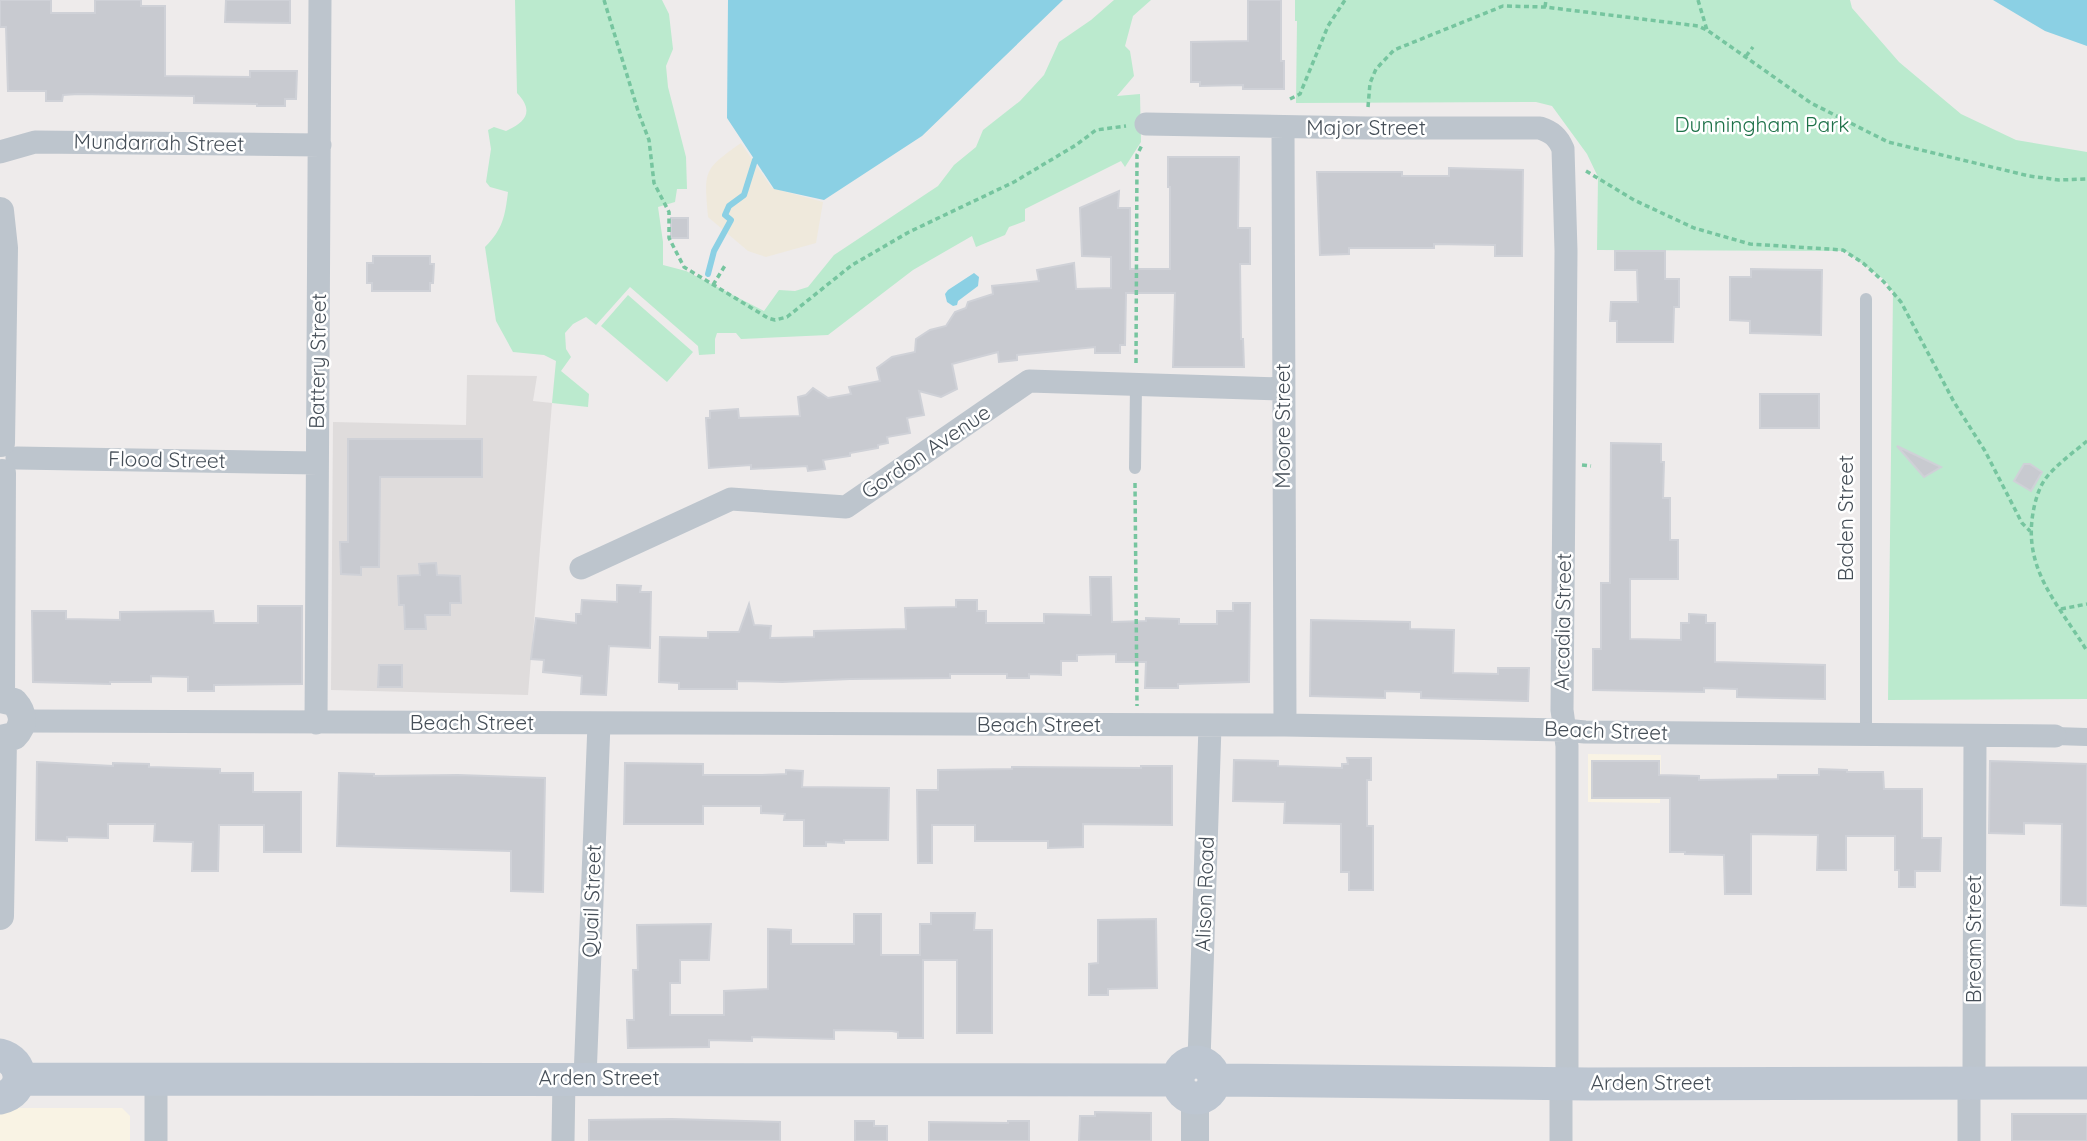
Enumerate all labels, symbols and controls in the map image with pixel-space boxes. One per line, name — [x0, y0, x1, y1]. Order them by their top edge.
park label: Dunningham Park — [1674, 111, 1850, 137]
street label: Major Street — [1306, 114, 1426, 140]
street label: Mundarrah Street — [73, 128, 245, 156]
street label: Battery Street — [303, 293, 331, 429]
street label: Moore Street — [1269, 363, 1295, 489]
street label: Gordon Avenue — [856, 398, 995, 504]
street label: Flood Street — [108, 445, 226, 473]
street label: Baden Street — [1832, 455, 1858, 581]
street label: Arcadia Street — [1548, 553, 1576, 691]
street label: Beach Street — [410, 709, 534, 735]
street label: Beach Street — [977, 711, 1101, 737]
street label: Beach Street — [1543, 715, 1669, 745]
street label: Alison Road — [1189, 836, 1219, 952]
street label: Quail Street — [576, 844, 606, 958]
street label: Bream Street — [1960, 875, 1986, 1003]
street label: Arden Street — [538, 1064, 660, 1090]
street label: Arden Street — [1590, 1069, 1712, 1095]

